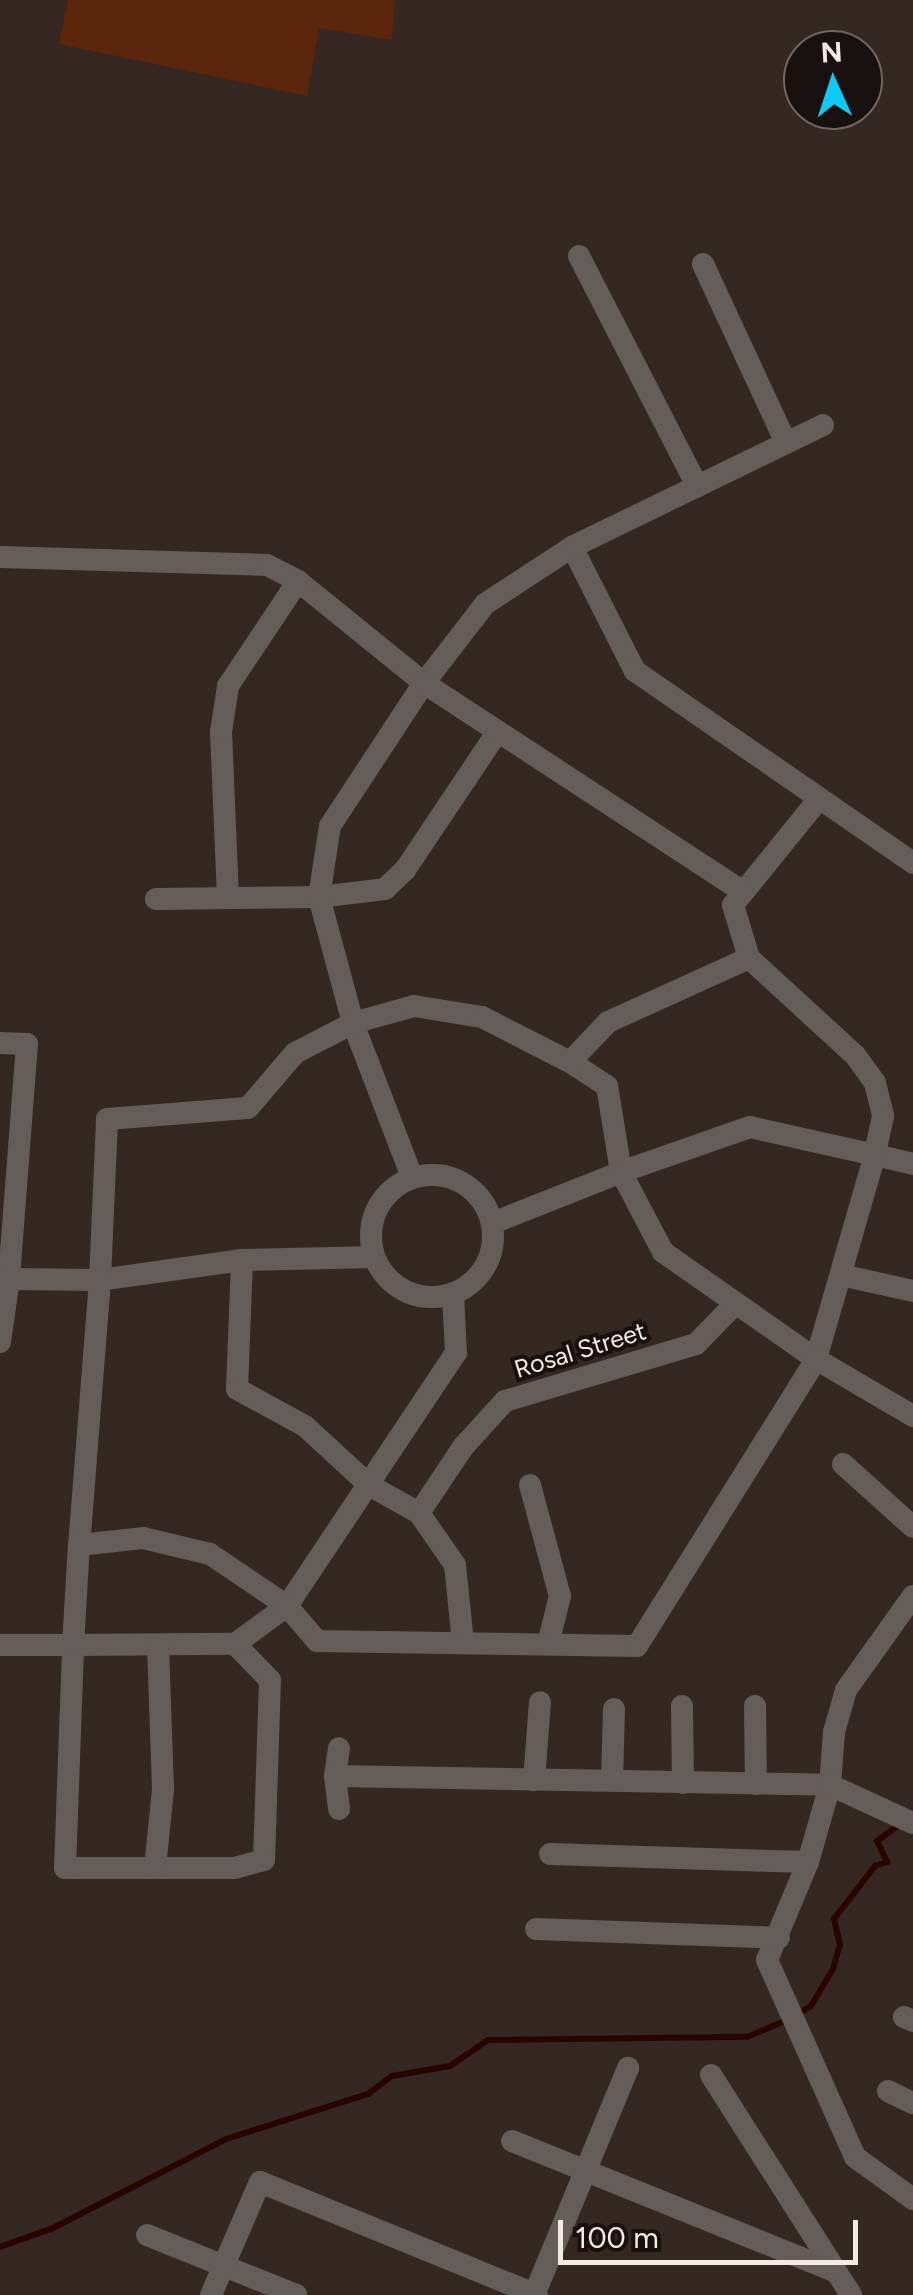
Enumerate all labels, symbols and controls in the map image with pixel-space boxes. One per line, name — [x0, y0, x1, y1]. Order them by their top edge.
north arrow — [783, 30, 883, 130]
text: N — [820, 34, 843, 70]
street label: Rosal Street — [510, 1316, 650, 1384]
scale bar — [563, 2200, 863, 2262]
text: 100 m — [575, 2219, 659, 2256]

